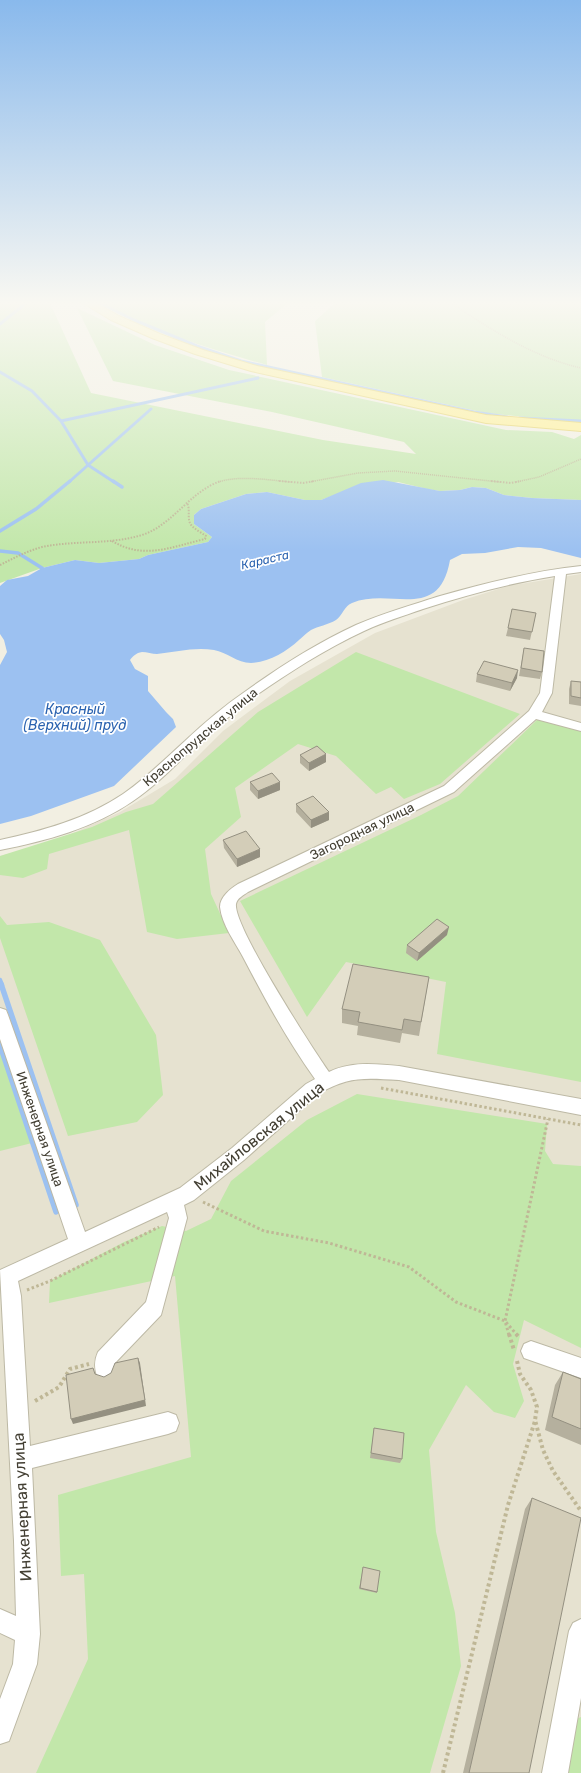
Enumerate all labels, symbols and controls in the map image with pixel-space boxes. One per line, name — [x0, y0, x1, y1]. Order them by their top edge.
water label: Караста — [240, 548, 290, 572]
street label: Краснопрудская улица — [140, 685, 260, 789]
water label: Красный (Верхний) пруд — [23, 701, 127, 734]
street label: Загородная улица — [308, 799, 416, 863]
street label: Инженерная улица — [13, 1069, 67, 1189]
street label: Михайловская улица — [190, 1078, 328, 1194]
street label: Инженерная улица — [9, 1432, 35, 1582]

